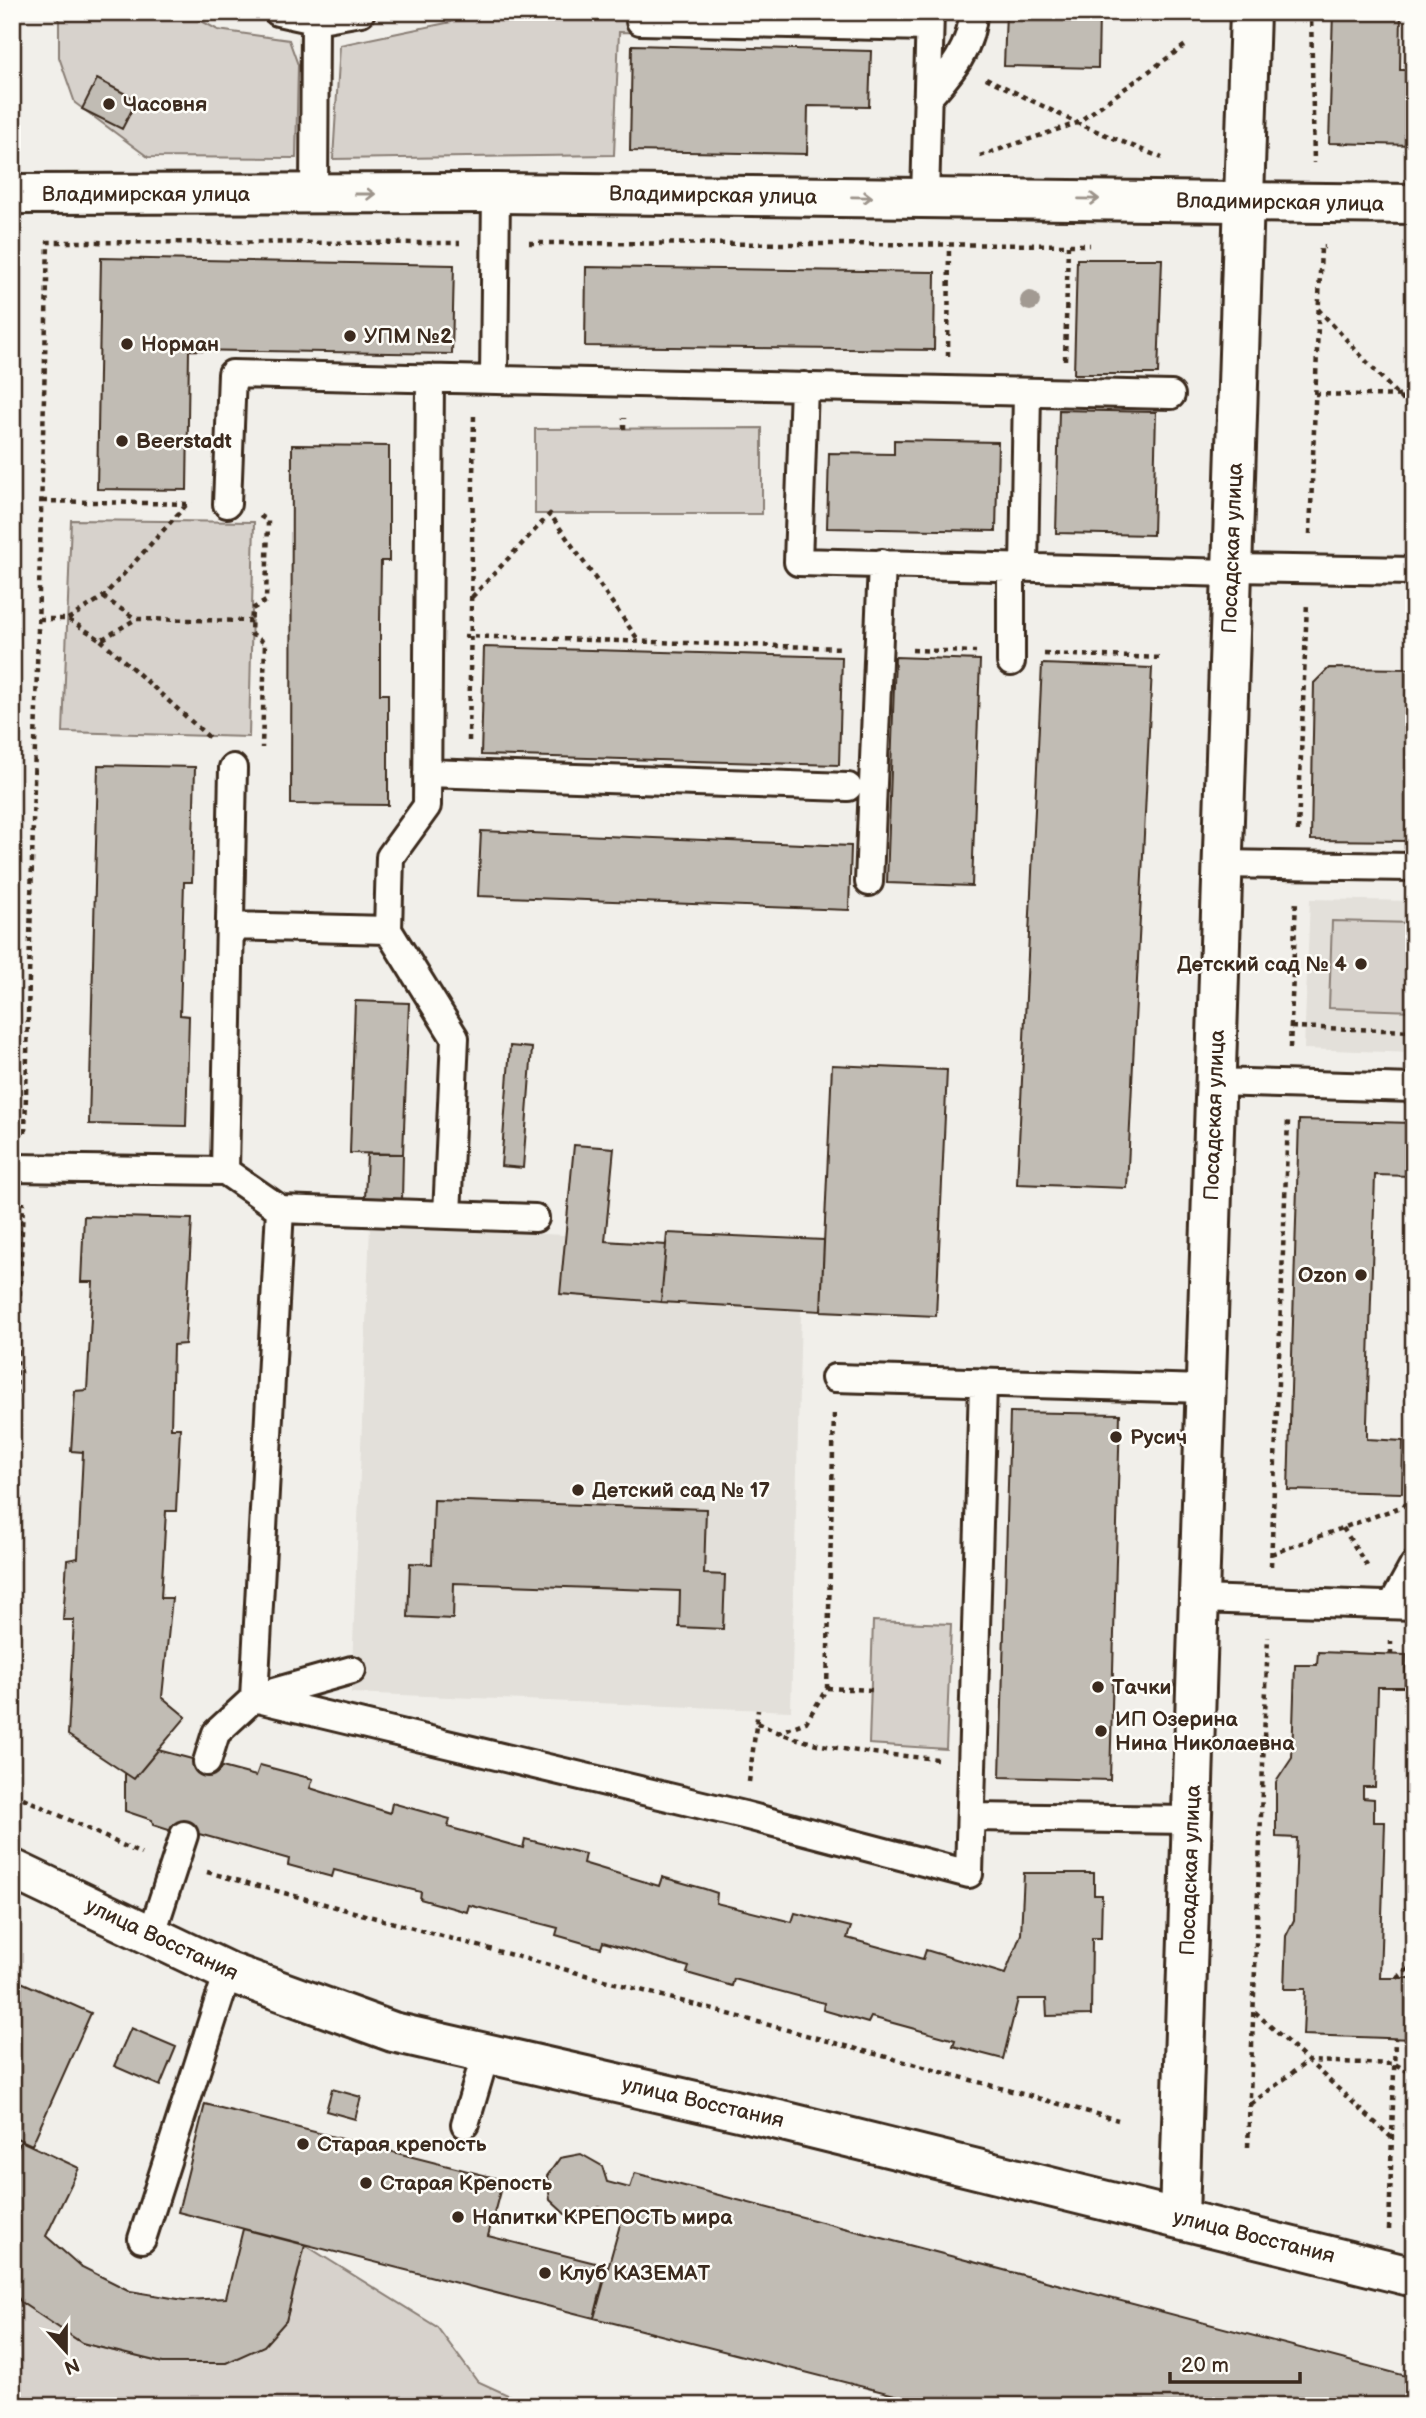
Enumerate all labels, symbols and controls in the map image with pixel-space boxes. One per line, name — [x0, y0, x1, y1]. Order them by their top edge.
place label: Часовня — [123, 92, 207, 117]
marker: Часовня — [101, 96, 117, 112]
street label: Владимирская улица — [609, 181, 818, 210]
street label: Владимирская улица — [42, 182, 251, 207]
one-way arrow — [353, 187, 376, 200]
street label: Владимирская улица — [1176, 188, 1385, 217]
one-way arrow — [850, 190, 873, 204]
one-way arrow — [1077, 192, 1100, 206]
place label: УПМ №2 — [364, 324, 453, 349]
marker: УПМ №2 — [342, 328, 358, 344]
place label: Норман — [141, 332, 219, 357]
marker: Норман — [119, 336, 135, 352]
place label: Beerstadt — [136, 429, 232, 454]
marker: Beerstadt — [114, 433, 130, 449]
street label: Посадская улица — [1217, 461, 1248, 634]
place label: Детский сад № 4 — [1177, 952, 1348, 977]
marker: Детский сад № 4 — [1353, 956, 1369, 972]
street label: Посадская улица — [1199, 1028, 1230, 1201]
place label: Ozon — [1298, 1263, 1347, 1288]
marker: Ozon — [1353, 1267, 1369, 1283]
place label: Русич — [1130, 1425, 1187, 1450]
marker: Русич — [1108, 1429, 1124, 1445]
place label: Детский сад № 17 — [592, 1478, 771, 1503]
marker: Детский сад № 17 — [570, 1482, 586, 1498]
place label: Тачки — [1112, 1675, 1171, 1700]
marker: Тачки — [1090, 1679, 1106, 1695]
place label: ИП Озерина Нина Николаевна — [1115, 1707, 1295, 1756]
marker: ИП Озерина Нина Николаевна — [1093, 1723, 1109, 1739]
street label: Посадская улица — [1175, 1783, 1206, 1956]
street label: улица Восстания — [81, 1893, 242, 1986]
street label: улица Восстания — [619, 2072, 786, 2133]
place label: Старая крепость — [317, 2132, 487, 2157]
marker: Старая крепость — [295, 2136, 311, 2152]
place label: Старая Крепость — [380, 2171, 552, 2196]
marker: Старая Крепость — [358, 2175, 374, 2191]
street label: улица Восстания — [1170, 2204, 1337, 2269]
place label: Напитки КРЕПОСТЬ мира — [472, 2205, 733, 2230]
marker: Напитки КРЕПОСТЬ мира — [450, 2209, 466, 2225]
place label: Клуб КАЗЕМАТ — [559, 2261, 710, 2286]
marker: Клуб КАЗЕМАТ — [537, 2265, 553, 2281]
north arrow — [32, 2316, 102, 2386]
scale bar — [1170, 2341, 1300, 2385]
text: N — [61, 2352, 82, 2379]
text: 20 m — [1181, 2353, 1229, 2378]

